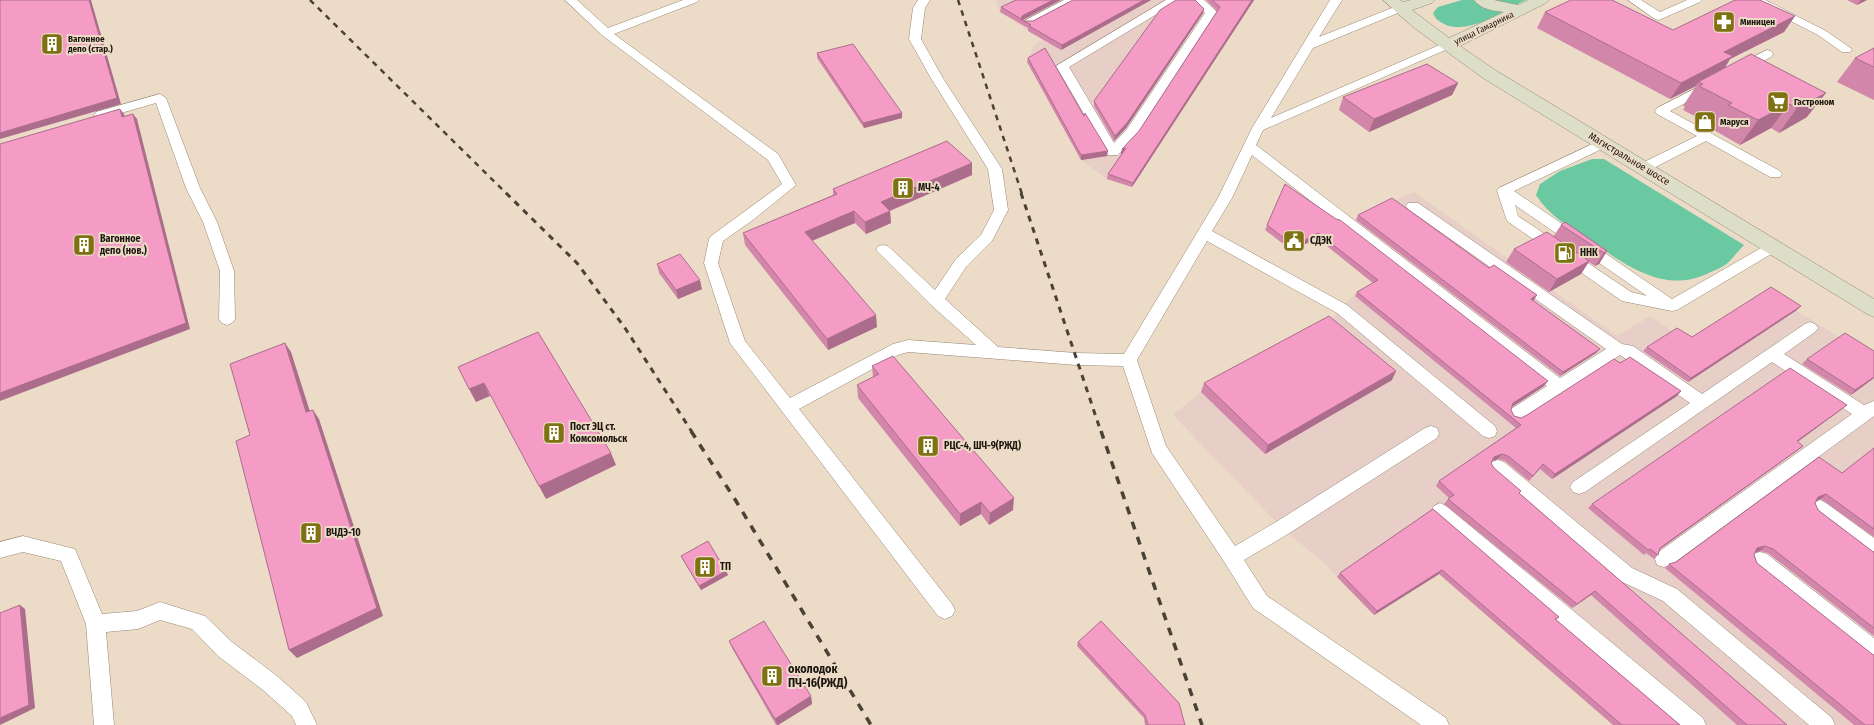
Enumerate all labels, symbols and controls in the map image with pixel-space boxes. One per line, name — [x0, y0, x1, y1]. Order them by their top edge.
street label: улица Гамарника — [1453, 9, 1516, 47]
pharmacy icon: Миницен — [1711, 9, 1737, 35]
place label: Миницен — [1740, 17, 1775, 27]
building icon: Вагонное депо (стар.) — [39, 31, 65, 57]
place label: Вагонное депо (стар.) — [67, 34, 113, 54]
supermarket icon: Гастроном — [1765, 89, 1791, 115]
place label: Гастроном — [1794, 97, 1835, 107]
shop icon: Маруся — [1692, 109, 1718, 135]
place label: Маруся — [1720, 117, 1749, 127]
street label: Магистральное шоссе — [1586, 130, 1672, 188]
building icon: МЧ-4 — [890, 175, 916, 201]
place label: МЧ-4 — [918, 182, 940, 194]
public building icon: СДЭК — [1281, 228, 1307, 254]
building icon: Вагонное депо (нов.) — [71, 232, 97, 258]
place label: Вагонное депо (нов.) — [99, 233, 147, 257]
place label: СДЭК — [1310, 235, 1332, 247]
fuel station icon: ННК — [1552, 240, 1578, 266]
place label: ННК — [1580, 247, 1598, 259]
building icon: Пост ЭЦ ст. Комсомольск — [541, 420, 567, 446]
place label: Пост ЭЦ ст. Комсомольск — [570, 421, 628, 445]
building icon: РЦС-4, ШЧ-9(РЖД) — [915, 433, 941, 459]
place label: РЦС-4, ШЧ-9(РЖД) — [944, 439, 1021, 452]
building icon: ВЧДЭ-10 — [298, 520, 324, 546]
place label: ВЧДЭ-10 — [326, 527, 361, 539]
building icon: ТП — [692, 554, 718, 580]
place label: ТП — [720, 561, 731, 573]
place label: околодок ПЧ-16(РЖД) — [788, 662, 848, 690]
building icon: околодок ПЧ-16(РЖД) — [759, 663, 785, 689]

